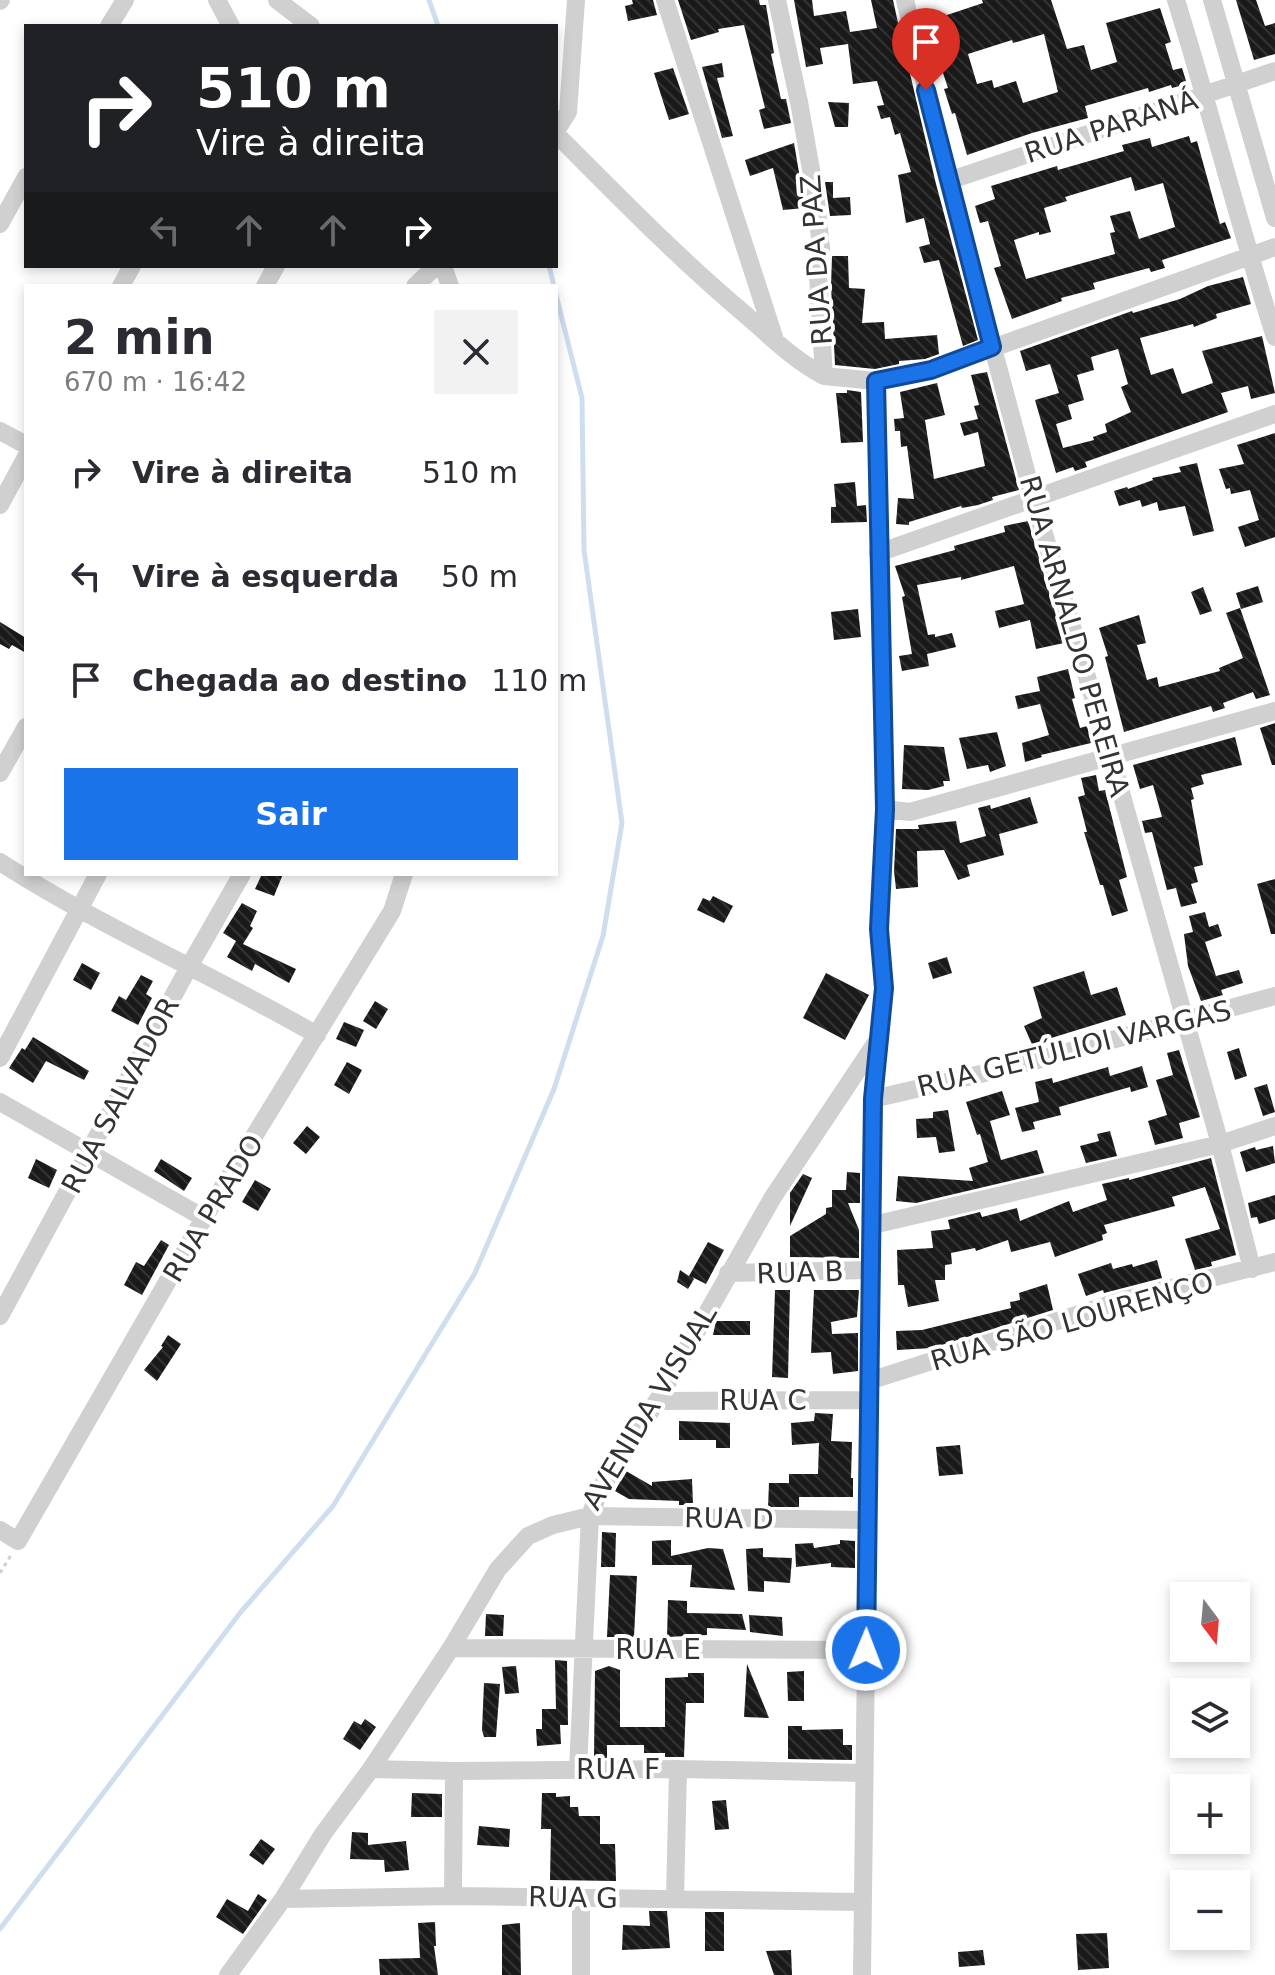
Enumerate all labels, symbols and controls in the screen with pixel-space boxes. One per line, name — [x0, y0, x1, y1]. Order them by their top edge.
pin — [892, 8, 960, 90]
icon: arrive — [904, 20, 948, 64]
text: 510 m — [196, 55, 391, 120]
icon: right — [64, 56, 168, 160]
street label: RUA PARANÁ — [1020, 82, 1202, 170]
text: Vire à direita — [196, 122, 426, 163]
street label: RUA DA PAZ — [794, 174, 839, 346]
icon: left — [143, 208, 187, 252]
icon: ahead — [227, 208, 271, 252]
icon: ahead — [311, 208, 355, 252]
icon: right — [395, 208, 439, 252]
text: 2 min — [64, 309, 215, 365]
button: close — [434, 310, 518, 394]
text: 670 m · 16:42 — [64, 367, 247, 397]
icon: right — [64, 450, 108, 494]
text: Vire à direita — [132, 455, 353, 490]
text: 510 m — [422, 455, 518, 490]
street label: RUA ARNALDO PEREIRA — [1013, 472, 1136, 800]
icon: left — [64, 554, 108, 598]
text: Vire à esquerda — [132, 559, 399, 594]
text: 50 m — [441, 559, 518, 594]
icon: arrive — [64, 658, 108, 702]
text: Chegada ao destino — [132, 663, 467, 698]
text: 110 m — [491, 663, 587, 698]
button: Sair — [64, 768, 518, 860]
street label: RUA SALVADOR — [55, 991, 186, 1199]
street label: RUA GETÚLIOI VARGAS — [913, 992, 1235, 1104]
street label: RUA PRADO — [157, 1129, 270, 1288]
street label: RUA B — [756, 1254, 844, 1291]
street label: RUA SÃO LOURENÇO — [927, 1265, 1217, 1378]
street label: AVENIDA VISUAL — [575, 1299, 724, 1516]
street label: RUA C — [719, 1384, 807, 1417]
street label: RUA D — [684, 1501, 774, 1536]
north arrow — [1170, 1582, 1250, 1662]
map controls — [1170, 1582, 1250, 1950]
position arrow — [824, 1608, 908, 1692]
street label: RUA E — [615, 1633, 701, 1666]
button: layers — [1170, 1678, 1250, 1758]
street label: RUA F — [576, 1753, 660, 1786]
button: + — [1170, 1774, 1250, 1854]
button: − — [1170, 1870, 1250, 1950]
street label: RUA G — [528, 1880, 618, 1915]

